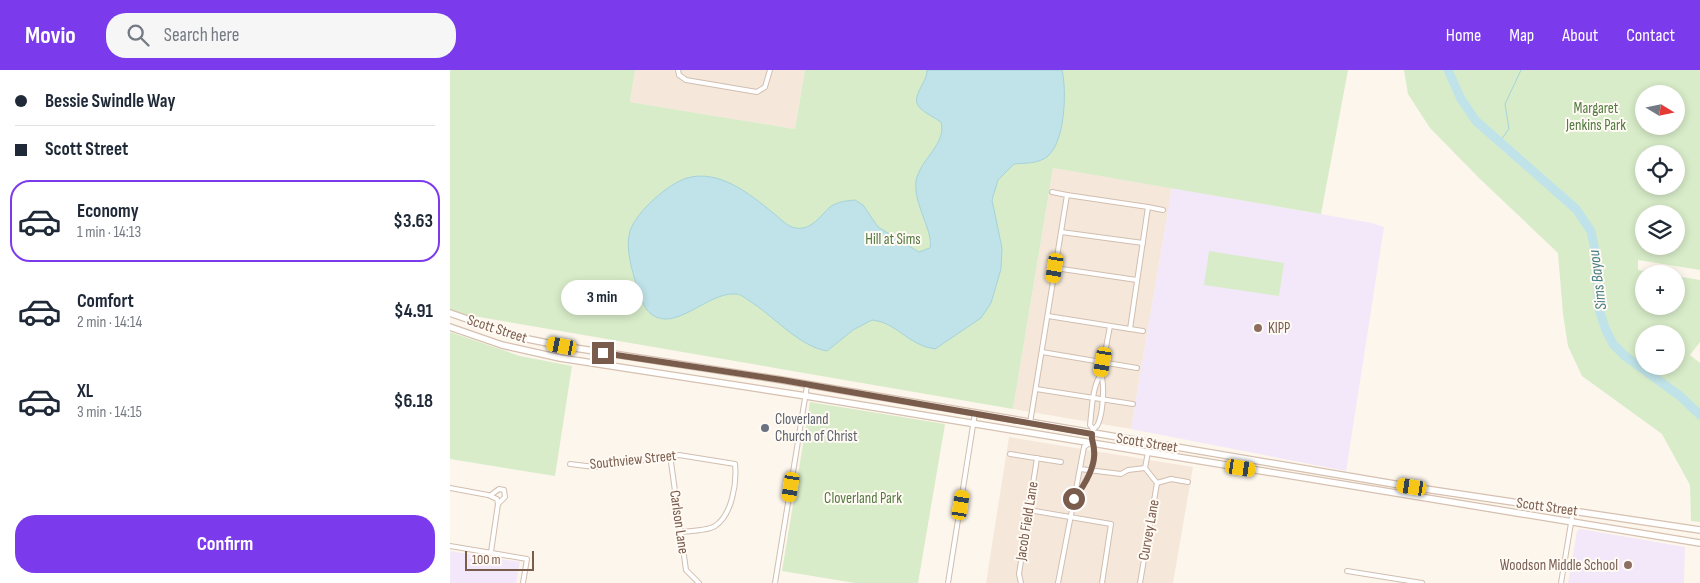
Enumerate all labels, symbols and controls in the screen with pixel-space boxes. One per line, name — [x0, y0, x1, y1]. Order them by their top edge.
search box — [106, 13, 456, 58]
text: Movio — [25, 21, 76, 50]
icon: search — [124, 21, 152, 49]
text: Search here — [164, 24, 239, 47]
text: Home — [1446, 25, 1481, 46]
text: Map — [1509, 25, 1534, 46]
text: About — [1562, 25, 1598, 46]
text: Contact — [1626, 25, 1675, 46]
north arrow — [1635, 85, 1685, 135]
map controls — [1635, 85, 1685, 375]
text: Bessie Swindle Way — [45, 90, 175, 113]
park label: Margaret Jenkins Park — [1565, 99, 1626, 135]
text: Scott Street — [45, 138, 128, 161]
button: locate — [1635, 145, 1685, 195]
icon: car — [17, 199, 62, 244]
text: Economy — [77, 200, 139, 223]
button: layers — [1635, 205, 1685, 255]
text: $3.63 — [393, 210, 433, 233]
text: 1 min · 14:13 — [77, 223, 141, 242]
park label: Hill at Sims — [865, 230, 921, 249]
water label: Sims Bayou — [1585, 249, 1611, 311]
car — [1045, 252, 1064, 284]
button: + — [1635, 265, 1685, 315]
callout: 3 min — [562, 280, 644, 316]
text: 3 min — [587, 288, 617, 307]
icon: car — [17, 289, 62, 334]
text: Comfort — [77, 290, 134, 313]
text: $4.91 — [394, 300, 433, 323]
street label: Scott Street — [465, 310, 530, 348]
text: 2 min · 14:14 — [77, 313, 142, 332]
place label: KIPP — [1268, 319, 1290, 338]
marker: KIPP — [1252, 322, 1264, 334]
button: − — [1635, 325, 1685, 375]
car — [545, 336, 578, 356]
route end — [592, 342, 614, 364]
car — [1093, 346, 1112, 378]
icon: car — [17, 379, 62, 424]
text: XL — [77, 380, 93, 403]
text: $6.18 — [394, 390, 433, 413]
text: 3 min · 14:15 — [77, 403, 142, 422]
place label: Cloverland Church of Christ — [775, 410, 858, 446]
marker: Cloverland Church of Christ — [759, 422, 771, 434]
street label: Scott Street — [1115, 429, 1179, 457]
street label: Southview Street — [589, 446, 678, 474]
car — [1225, 458, 1256, 478]
car — [781, 471, 800, 503]
car — [1396, 477, 1427, 497]
street label: Jacob Field Lane — [1011, 480, 1043, 563]
route start — [1063, 488, 1085, 510]
street label: Carlson Lane — [665, 489, 693, 555]
park label: Cloverland Park — [824, 489, 902, 508]
car — [951, 489, 970, 521]
street label: Scott Street — [1515, 493, 1579, 521]
street label: Curvey Lane — [1134, 498, 1164, 562]
button: Confirm — [15, 515, 435, 573]
scale bar — [465, 548, 534, 571]
text: 100 m — [472, 551, 501, 568]
place label: Woodson Middle School — [1500, 556, 1618, 575]
marker: Woodson Middle School — [1622, 559, 1634, 571]

